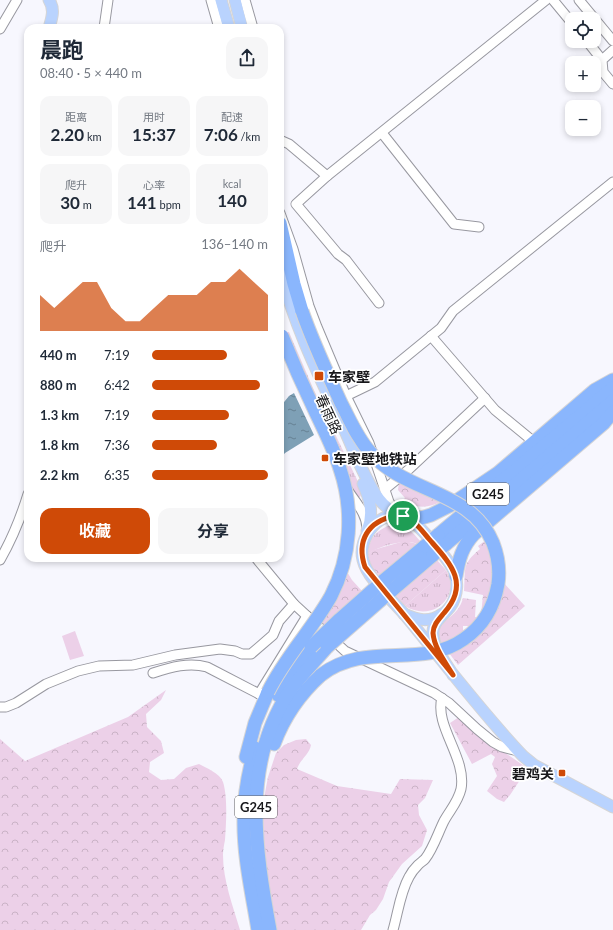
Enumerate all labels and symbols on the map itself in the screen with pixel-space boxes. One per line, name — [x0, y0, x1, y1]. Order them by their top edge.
place label: 车家壁 — [328, 368, 370, 385]
marker: 车家壁 — [313, 370, 325, 382]
street label: 春雨路 — [312, 391, 346, 437]
place label: 车家壁地铁站 — [333, 450, 417, 467]
marker: 车家壁地铁站 — [320, 453, 330, 463]
road number: G245 — [467, 483, 509, 505]
pin — [386, 499, 420, 533]
place label: 碧鸡关 — [512, 765, 554, 782]
marker: 碧鸡关 — [557, 768, 567, 778]
road number: G245 — [235, 796, 277, 818]

